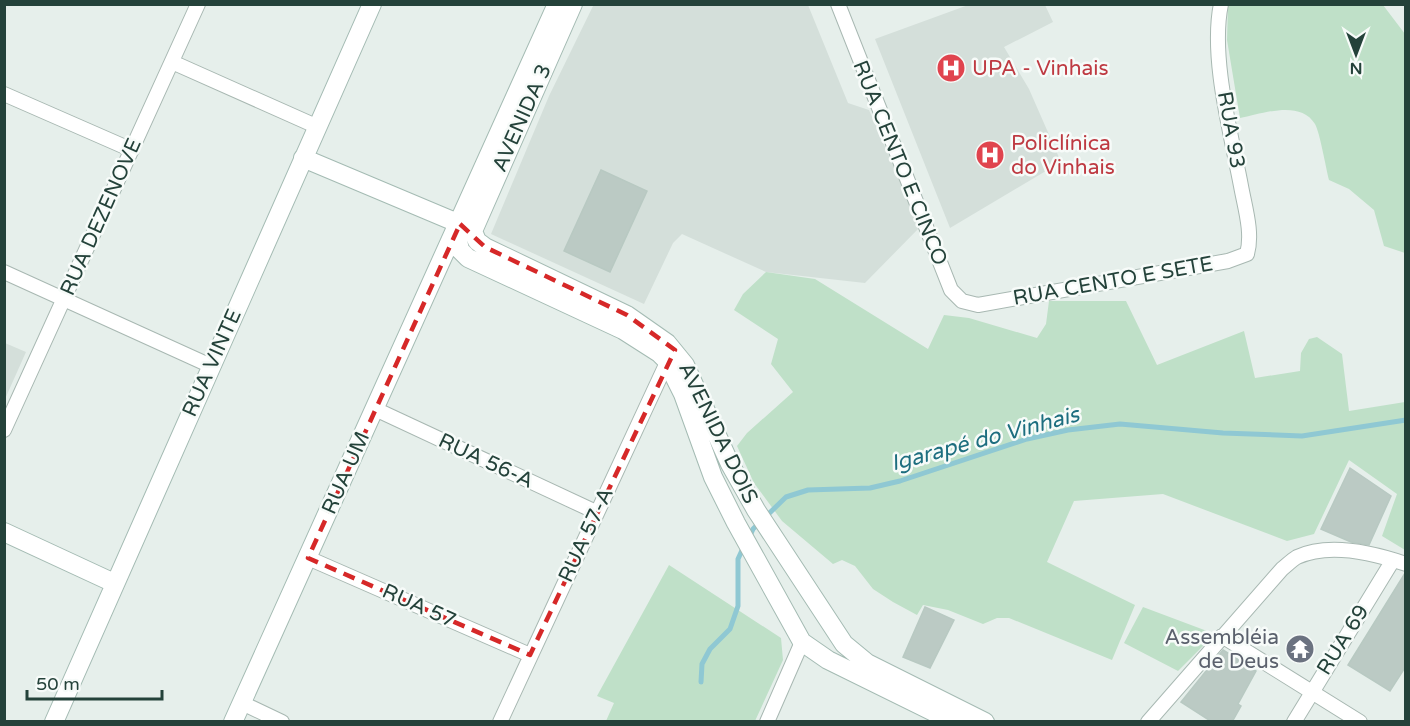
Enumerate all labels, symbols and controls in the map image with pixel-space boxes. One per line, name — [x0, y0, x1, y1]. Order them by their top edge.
north arrow — [1326, 24, 1386, 84]
hospital icon: UPA - Vinhais — [935, 52, 967, 84]
place label: UPA - Vinhais — [972, 56, 1109, 81]
street label: RUA CENTO E CINCO — [847, 57, 953, 269]
text: N — [1350, 58, 1362, 78]
street label: AVENIDA 3 — [487, 60, 557, 176]
street label: RUA 93 — [1212, 89, 1250, 171]
place label: Policlínica do Vinhais — [1011, 131, 1115, 180]
street label: RUA DEZENOVE — [55, 135, 147, 299]
hospital icon: Policlínica do Vinhais — [974, 139, 1006, 171]
street label: RUA CENTO E SETE — [1011, 251, 1215, 311]
street label: RUA VINTE — [177, 305, 247, 421]
street label: AVENIDA DOIS — [673, 358, 763, 508]
water label: Igarapé do Vinhais — [888, 401, 1083, 477]
street label: RUA UM — [317, 428, 375, 518]
street label: RUA 56-A — [435, 428, 537, 494]
street label: RUA 57-A — [553, 484, 619, 586]
street label: RUA 57 — [378, 579, 460, 633]
street label: RUA 69 — [1312, 600, 1374, 680]
place label: Assembléia de Deus — [1165, 625, 1279, 674]
temple icon: Assembléia de Deus — [1284, 633, 1316, 665]
scale bar — [27, 663, 162, 701]
text: 50 m — [36, 673, 80, 695]

